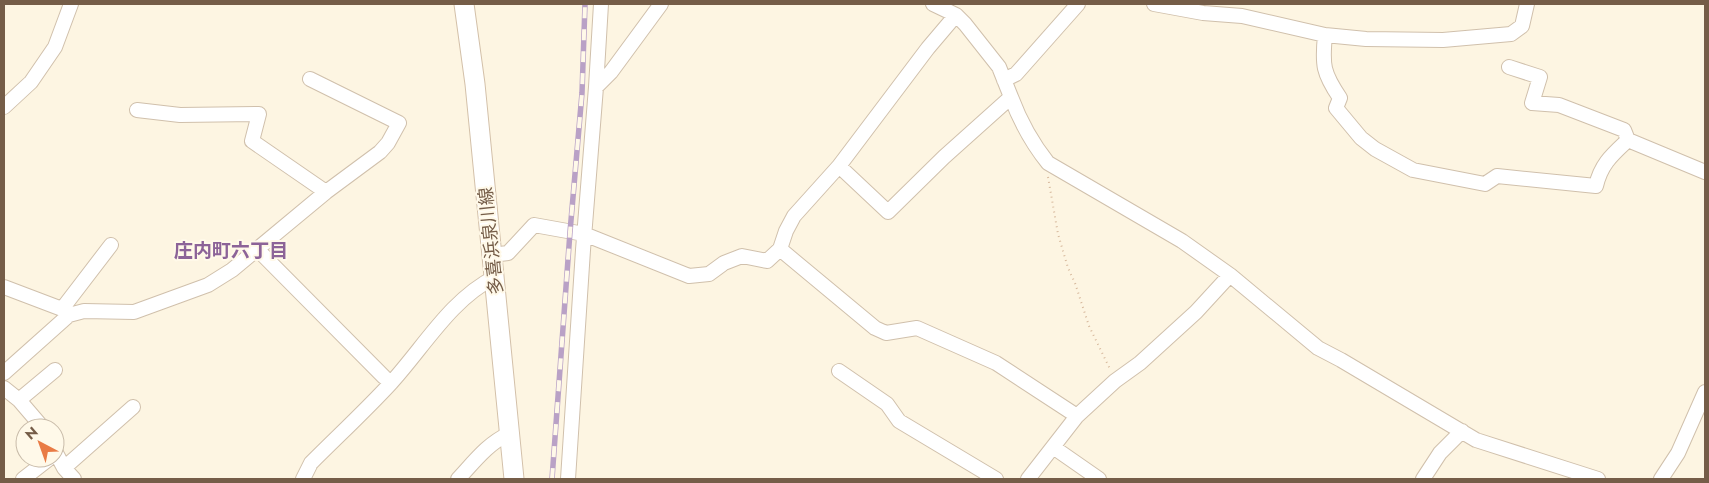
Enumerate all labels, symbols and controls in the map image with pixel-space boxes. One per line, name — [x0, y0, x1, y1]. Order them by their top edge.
street label: 多喜浜泉川線 — [472, 186, 510, 296]
district label: 庄内町六丁目 — [174, 237, 288, 264]
north arrow — [15, 418, 65, 468]
text: N — [21, 422, 42, 444]

